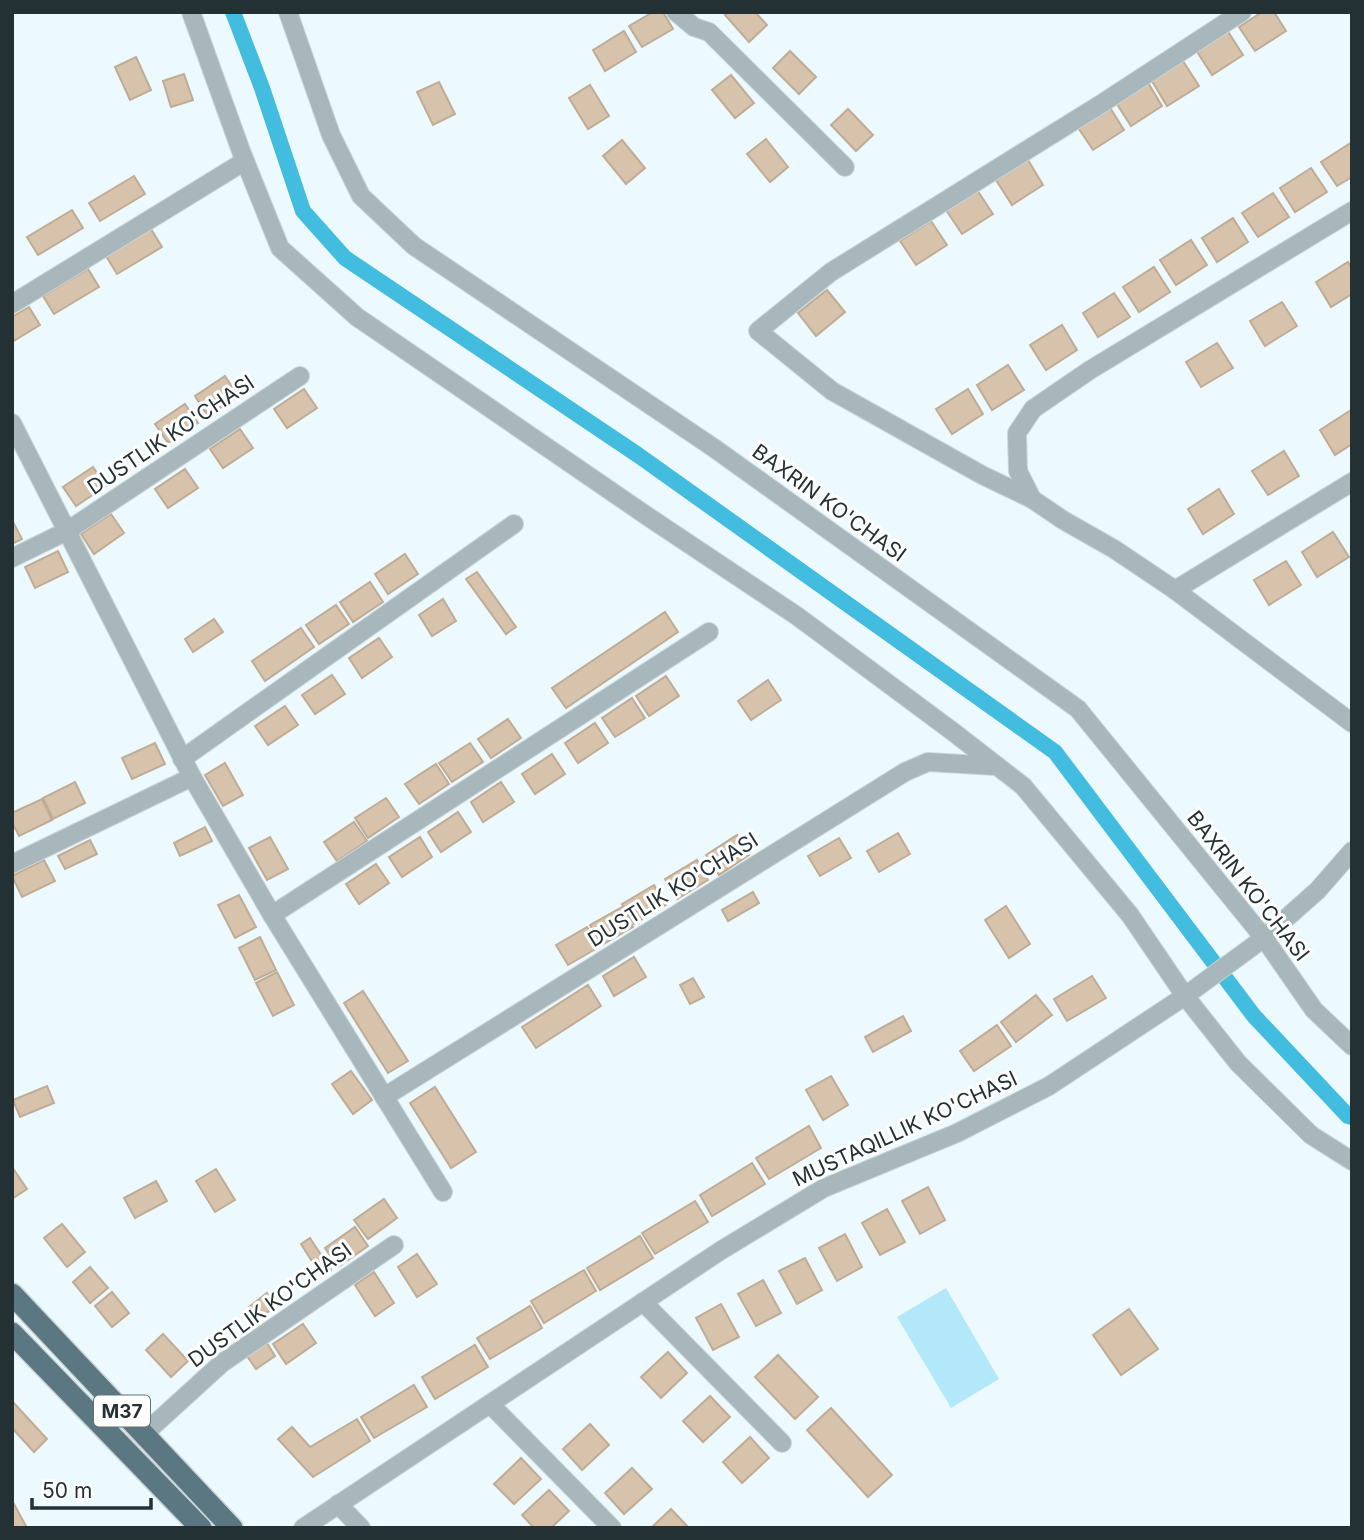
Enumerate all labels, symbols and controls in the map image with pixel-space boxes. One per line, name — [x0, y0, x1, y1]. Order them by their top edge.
street label: DUSTLIK KO'CHASI — [83, 370, 259, 500]
street label: BAXRIN KO'CHASI — [748, 438, 911, 567]
street label: BAXRIN KO'CHASI — [1182, 806, 1315, 966]
street label: DUSTLIK KO'CHASI — [583, 827, 762, 952]
street label: MUSTAQILLIK KO'CHASI — [788, 1065, 1021, 1192]
street label: DUSTLIK KO'CHASI — [183, 1237, 356, 1372]
road number: M37 — [94, 1396, 150, 1427]
scale bar — [32, 1466, 150, 1510]
text: 50 m — [42, 1478, 92, 1503]

